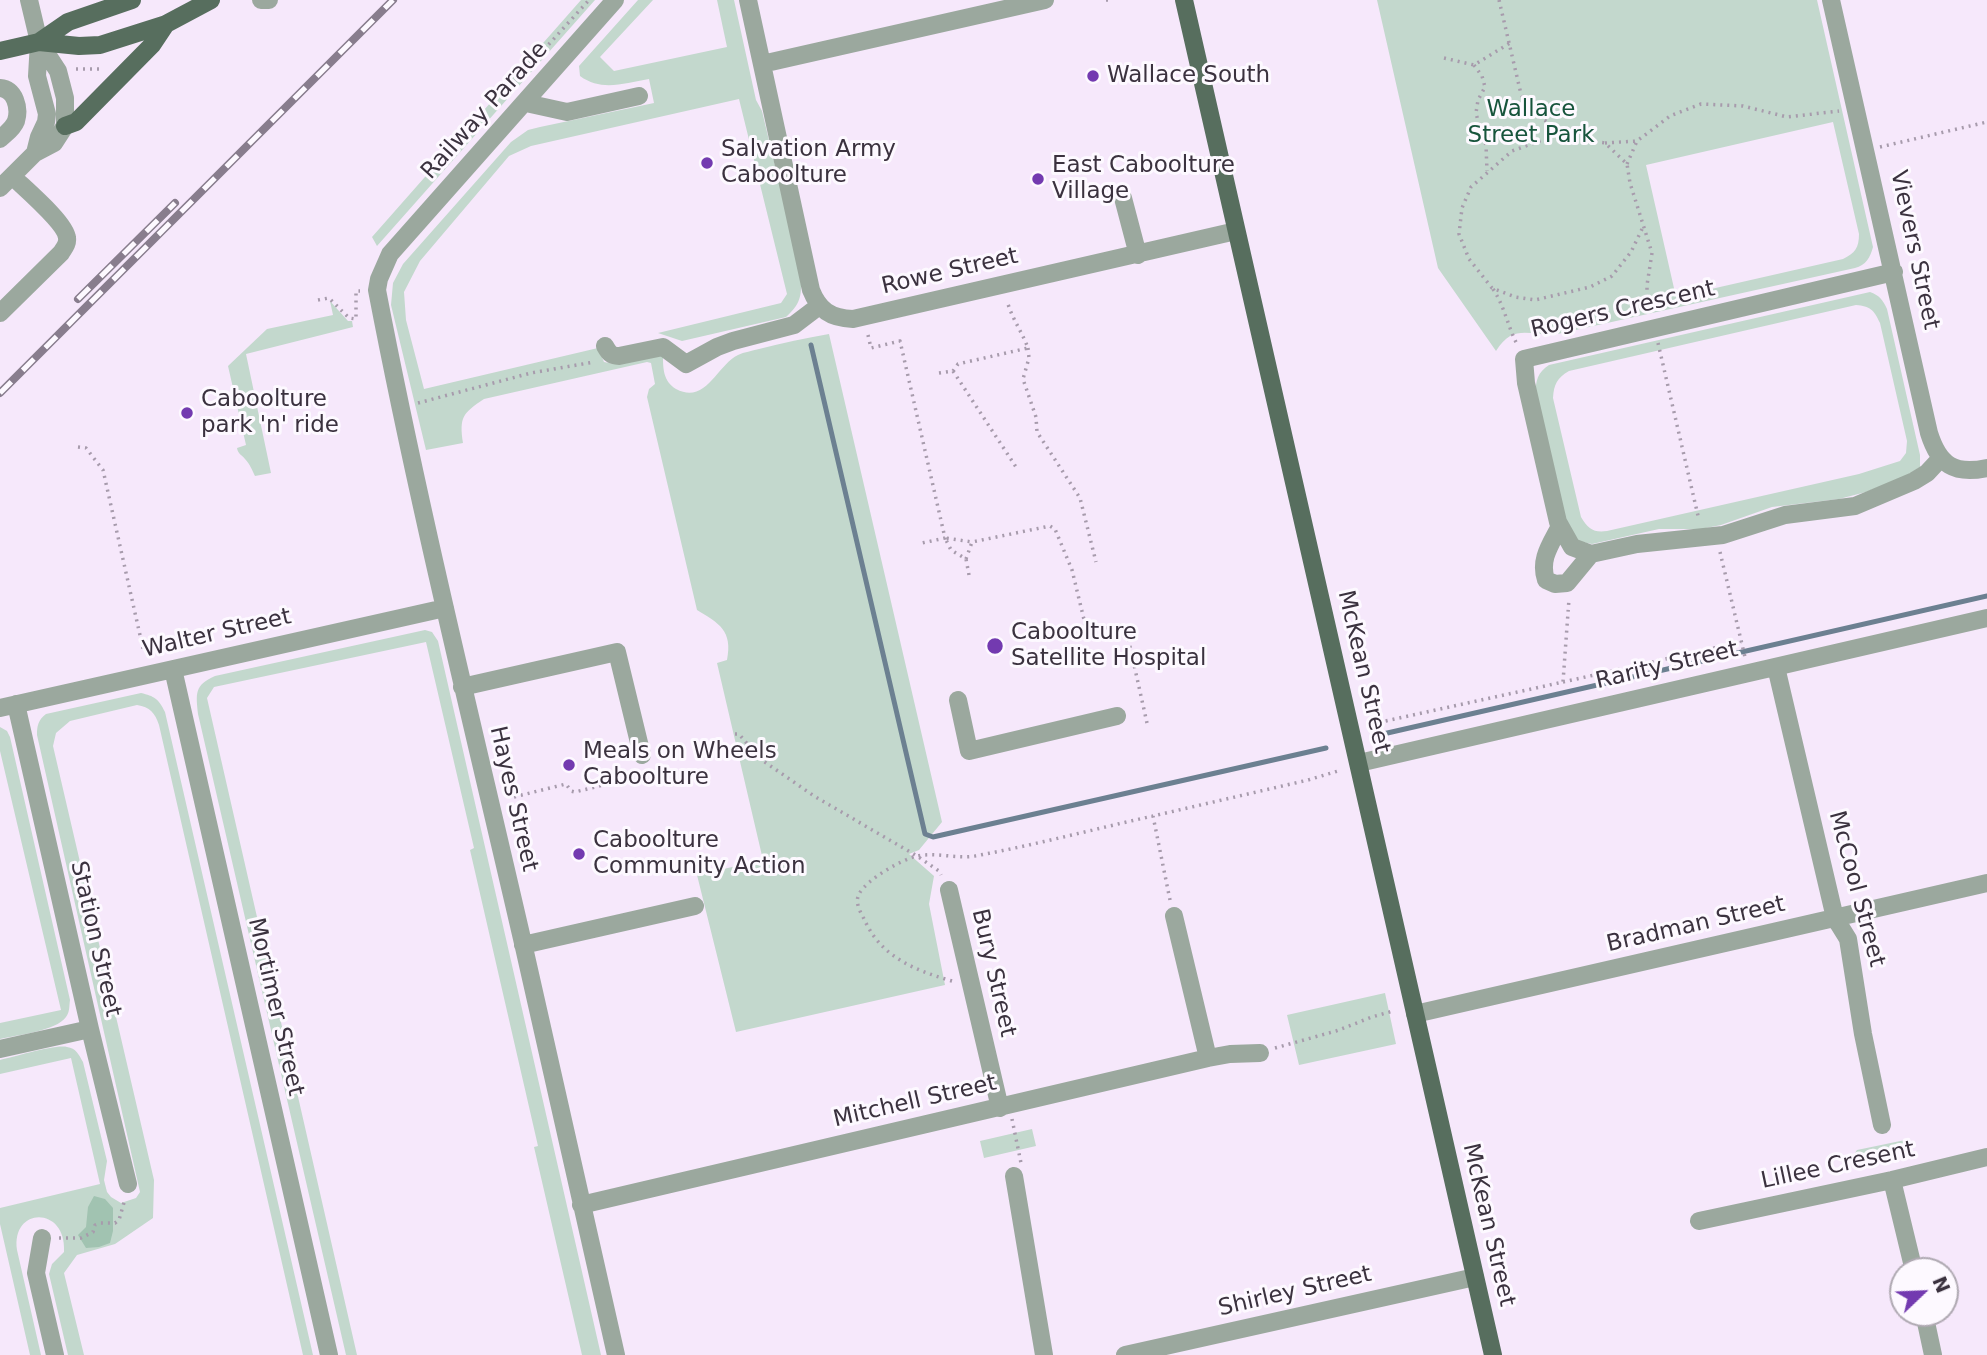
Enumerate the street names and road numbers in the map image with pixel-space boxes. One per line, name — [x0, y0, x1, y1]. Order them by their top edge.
street label: Railway Parade — [416, 37, 554, 185]
street label: Vievers Street — [1884, 168, 1944, 332]
street label: Rowe Street — [879, 243, 1021, 301]
street label: Rogers Crescent — [1528, 275, 1718, 345]
street label: McKean Street — [1331, 588, 1395, 756]
street label: Walter Street — [140, 604, 294, 664]
street label: Rarity Street — [1593, 636, 1741, 696]
street label: Hayes Street — [483, 724, 543, 874]
street label: McCool Street — [1822, 808, 1890, 970]
street label: Station Street — [64, 858, 126, 1020]
street label: Bradman Street — [1604, 891, 1788, 959]
street label: Bury Street — [965, 906, 1021, 1040]
street label: Mortimer Street — [241, 915, 309, 1099]
street label: Mitchell Street — [831, 1070, 999, 1134]
street label: Lillee Cresent — [1759, 1136, 1917, 1196]
street label: McKean Street — [1456, 1141, 1520, 1309]
street label: Shirley Street — [1216, 1261, 1374, 1323]

